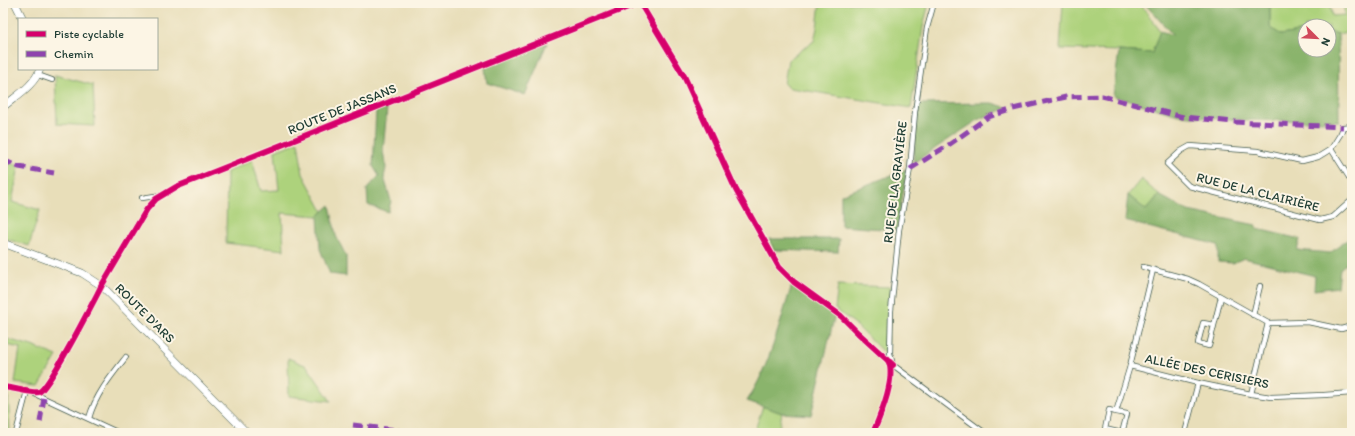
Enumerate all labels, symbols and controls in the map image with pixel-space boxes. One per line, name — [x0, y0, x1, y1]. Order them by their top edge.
legend — [18, 18, 158, 70]
north arrow — [1297, 18, 1337, 58]
text: Piste cyclable — [54, 27, 124, 41]
text: N — [1318, 36, 1333, 48]
text: Chemin — [54, 47, 94, 61]
street label: ROUTE DE JASSANS — [286, 80, 398, 138]
street label: RUE DE LA GRAVIÈRE — [880, 120, 910, 244]
street label: RUE DE LA CLAIRIÈRE — [1195, 169, 1321, 215]
street label: ROUTE D'ARS — [112, 280, 178, 346]
street label: ALLÉE DES CERISIERS — [1144, 351, 1270, 391]

